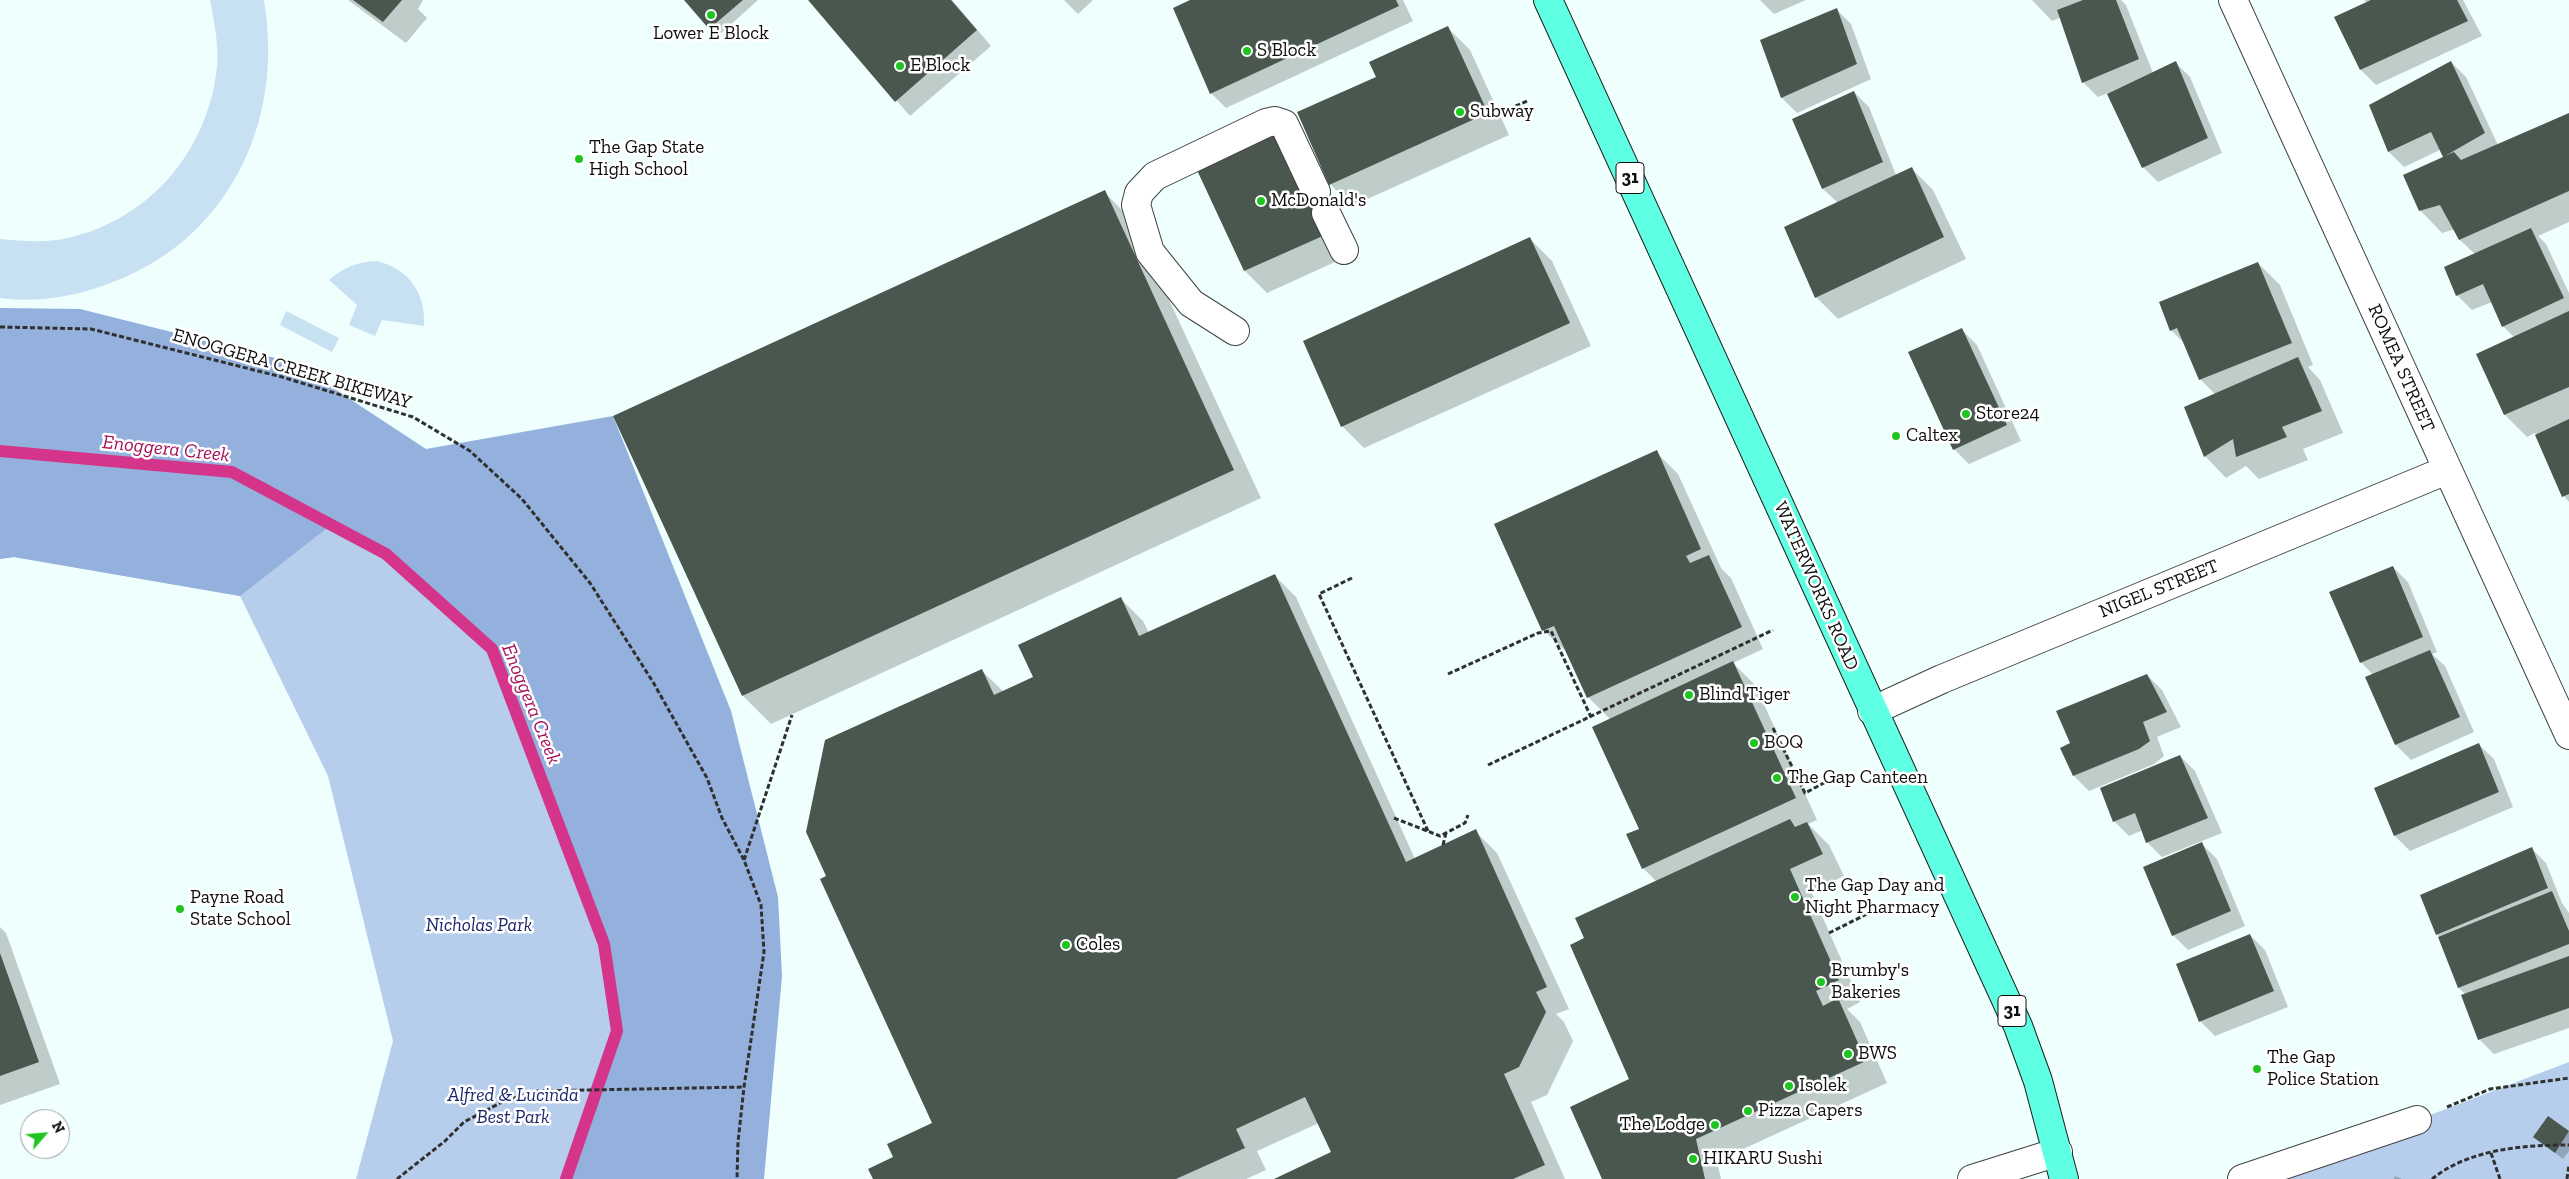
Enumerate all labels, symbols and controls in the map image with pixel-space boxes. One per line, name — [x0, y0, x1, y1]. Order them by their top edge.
marker: Lower E Block — [705, 9, 717, 21]
place label: Lower E Block — [653, 23, 769, 45]
place label: S Block — [1257, 40, 1316, 62]
marker: S Block — [1241, 45, 1253, 57]
place label: E Block — [910, 55, 970, 77]
marker: E Block — [894, 60, 906, 72]
place label: Subway — [1470, 101, 1534, 123]
marker: Subway — [1454, 106, 1466, 118]
place label: The Gap State High School — [589, 137, 704, 181]
marker: The Gap State High School — [573, 153, 585, 165]
road number: 31 — [1616, 162, 1644, 194]
place label: McDonald's — [1271, 190, 1366, 212]
marker: McDonald's — [1255, 195, 1267, 207]
street label: ROMEA STREET — [2363, 301, 2439, 435]
street label: ENOGGERA CREEK BIKEWAY — [170, 324, 414, 414]
place label: Store24 — [1976, 403, 2040, 425]
marker: Store24 — [1960, 408, 1972, 420]
place label: Caltex — [1906, 425, 1958, 447]
water label: Enoggera Creek — [101, 430, 231, 468]
marker: Caltex — [1890, 430, 1902, 442]
street label: WATERWORKS ROAD — [1769, 498, 1863, 674]
street label: NIGEL STREET — [2096, 555, 2222, 623]
water label: Enoggera Creek — [496, 640, 566, 768]
place label: Blind Tiger — [1699, 684, 1791, 706]
marker: Blind Tiger — [1683, 689, 1695, 701]
place label: BOQ — [1764, 732, 1803, 754]
marker: BOQ — [1748, 737, 1760, 749]
place label: The Gap Canteen — [1787, 767, 1928, 789]
marker: The Gap Canteen — [1771, 772, 1783, 784]
place label: The Gap Day and Night Pharmacy — [1805, 875, 1944, 919]
place label: Payne Road State School — [190, 887, 291, 931]
marker: The Gap Day and Night Pharmacy — [1789, 891, 1801, 903]
marker: Payne Road State School — [174, 903, 186, 915]
park label: Nicholas Park — [426, 915, 532, 937]
place label: Coles — [1076, 934, 1120, 956]
marker: Coles — [1060, 939, 1072, 951]
place label: Brumby's Bakeries — [1831, 960, 1909, 1004]
marker: Brumby's Bakeries — [1815, 976, 1827, 988]
road number: 31 — [1998, 996, 2026, 1026]
place label: BWS — [1858, 1043, 1897, 1065]
place label: The Gap Police Station — [2267, 1047, 2379, 1091]
marker: BWS — [1842, 1048, 1854, 1060]
marker: The Gap Police Station — [2251, 1063, 2263, 1075]
place label: Isolek — [1799, 1075, 1847, 1097]
marker: Isolek — [1783, 1080, 1795, 1092]
park label: Alfred & Lucinda Best Park — [447, 1085, 579, 1129]
place label: Pizza Capers — [1758, 1100, 1862, 1122]
marker: Pizza Capers — [1742, 1105, 1754, 1117]
north arrow — [20, 1109, 70, 1159]
place label: The Lodge — [1619, 1114, 1705, 1136]
text: N — [48, 1119, 68, 1136]
marker: The Lodge — [1709, 1119, 1721, 1131]
place label: HIKARU Sushi — [1703, 1148, 1822, 1170]
marker: HIKARU Sushi — [1687, 1153, 1699, 1165]

